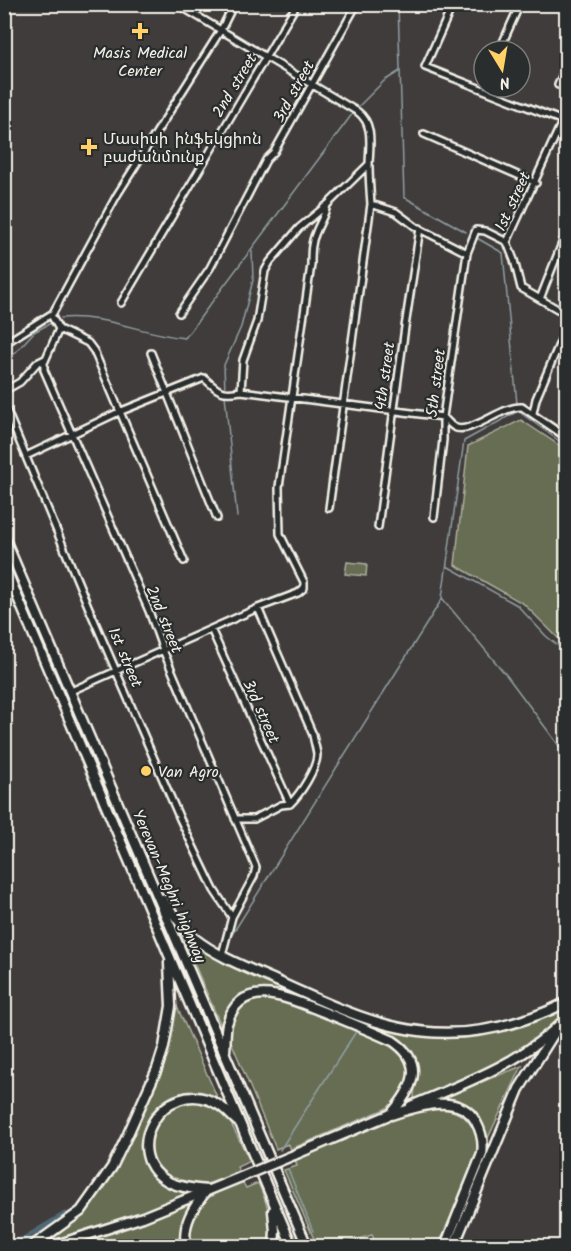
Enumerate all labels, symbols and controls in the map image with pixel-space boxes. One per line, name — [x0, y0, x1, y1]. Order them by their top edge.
marker: Masis Medical Center — [131, 22, 149, 40]
north arrow — [472, 39, 532, 99]
place label: Masis Medical Center — [93, 41, 187, 84]
street label: 2nd street — [206, 48, 265, 123]
street label: 3rd street — [267, 55, 322, 127]
text: N — [497, 69, 512, 95]
place label: Մասիսի ինֆեկցիոն բաժանմունք — [103, 127, 261, 170]
marker: Մասիսի ինֆեկցիոն բաժանմունք — [80, 138, 98, 156]
street label: 1st street — [489, 167, 538, 236]
street label: 4th street — [368, 340, 403, 412]
street label: 5th street — [420, 347, 453, 419]
street label: 2nd street — [139, 582, 189, 658]
street label: 1st street — [101, 624, 149, 692]
street label: 3rd street — [235, 676, 286, 748]
place label: Van Agro — [158, 760, 219, 785]
marker: Van Agro — [139, 764, 153, 778]
street label: Yerevan-Meghri highway — [125, 806, 213, 968]

